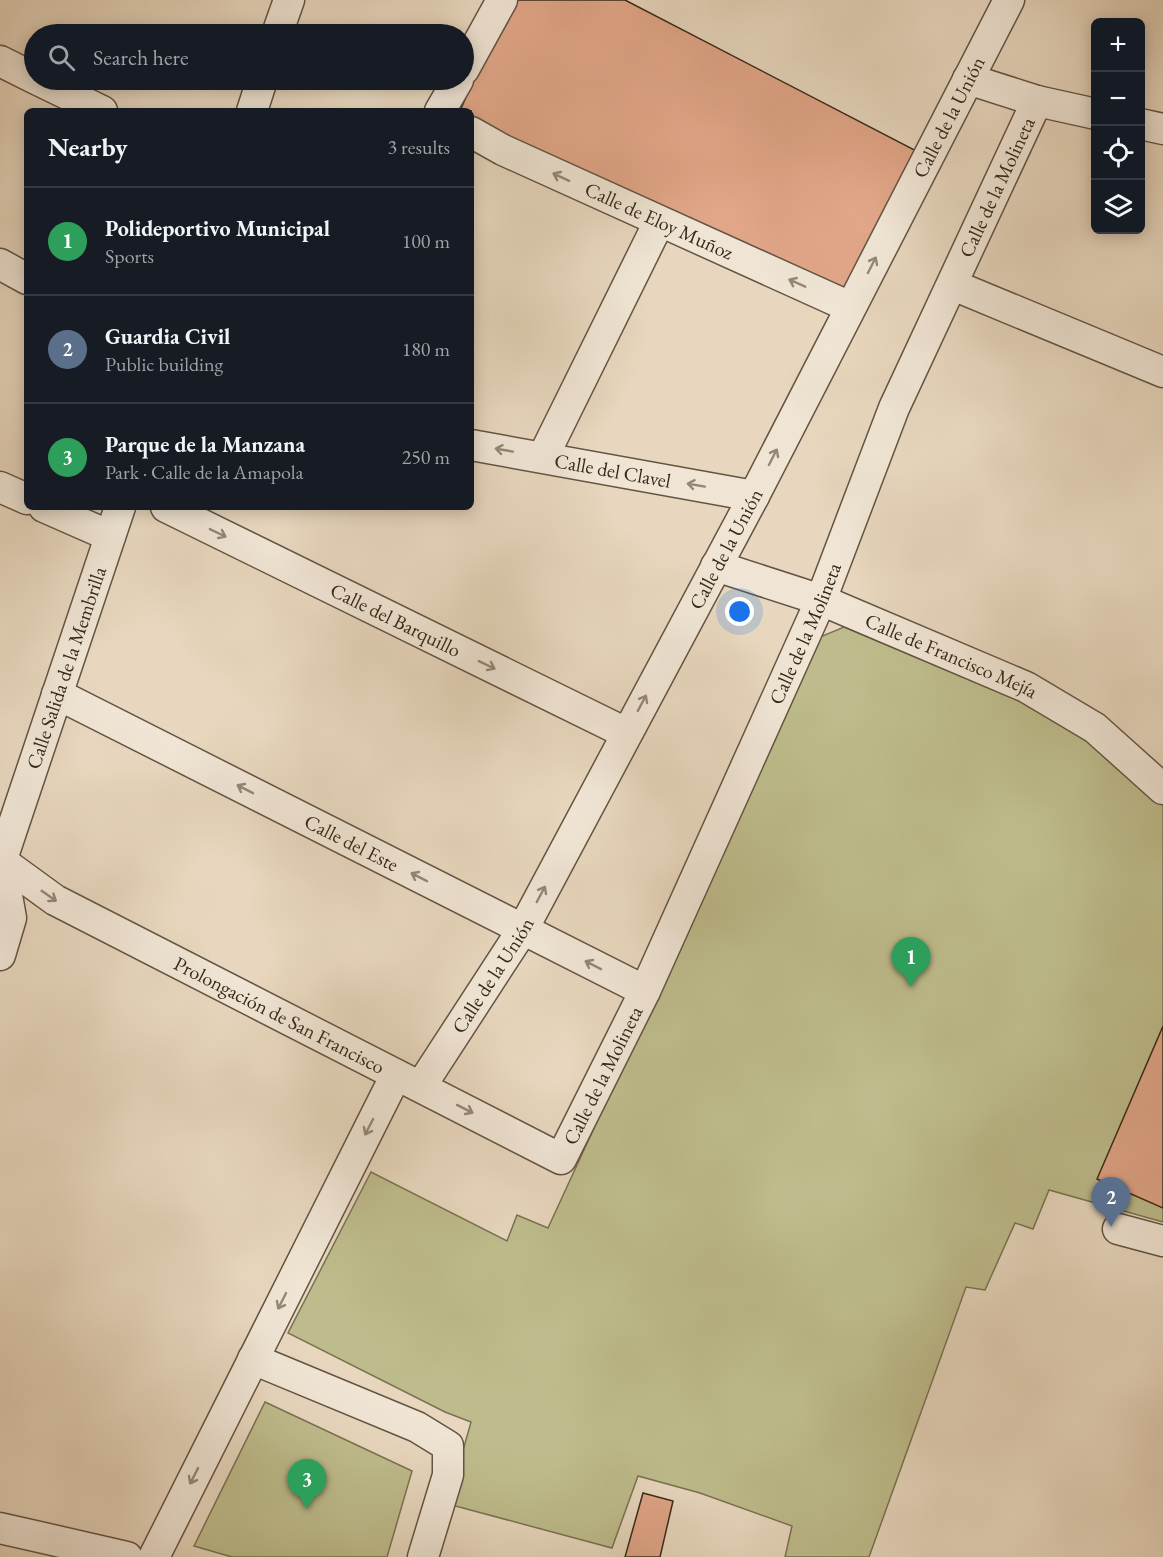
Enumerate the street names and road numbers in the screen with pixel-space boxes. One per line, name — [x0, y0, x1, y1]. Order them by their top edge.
street label: Calle de la Unión — [907, 52, 991, 182]
street label: Calle de la Molineta — [953, 113, 1041, 262]
street label: Calle de Eloy Muñoz — [581, 176, 738, 266]
street label: Calle del Clavel — [552, 447, 673, 494]
street label: Calle de la Unión — [683, 484, 769, 614]
street label: Calle de la Molineta — [763, 559, 847, 708]
street label: Calle Salida de la Membrilla — [20, 563, 112, 772]
street label: Calle del Barquillo — [326, 577, 465, 663]
street label: Calle de Francisco Mejía — [861, 607, 1043, 704]
street label: Calle del Este — [300, 808, 403, 878]
street label: Calle de la Unión — [446, 913, 540, 1038]
street label: Prolongación de San Francisco — [170, 950, 389, 1080]
street label: Calle de la Molineta — [557, 1002, 648, 1149]

